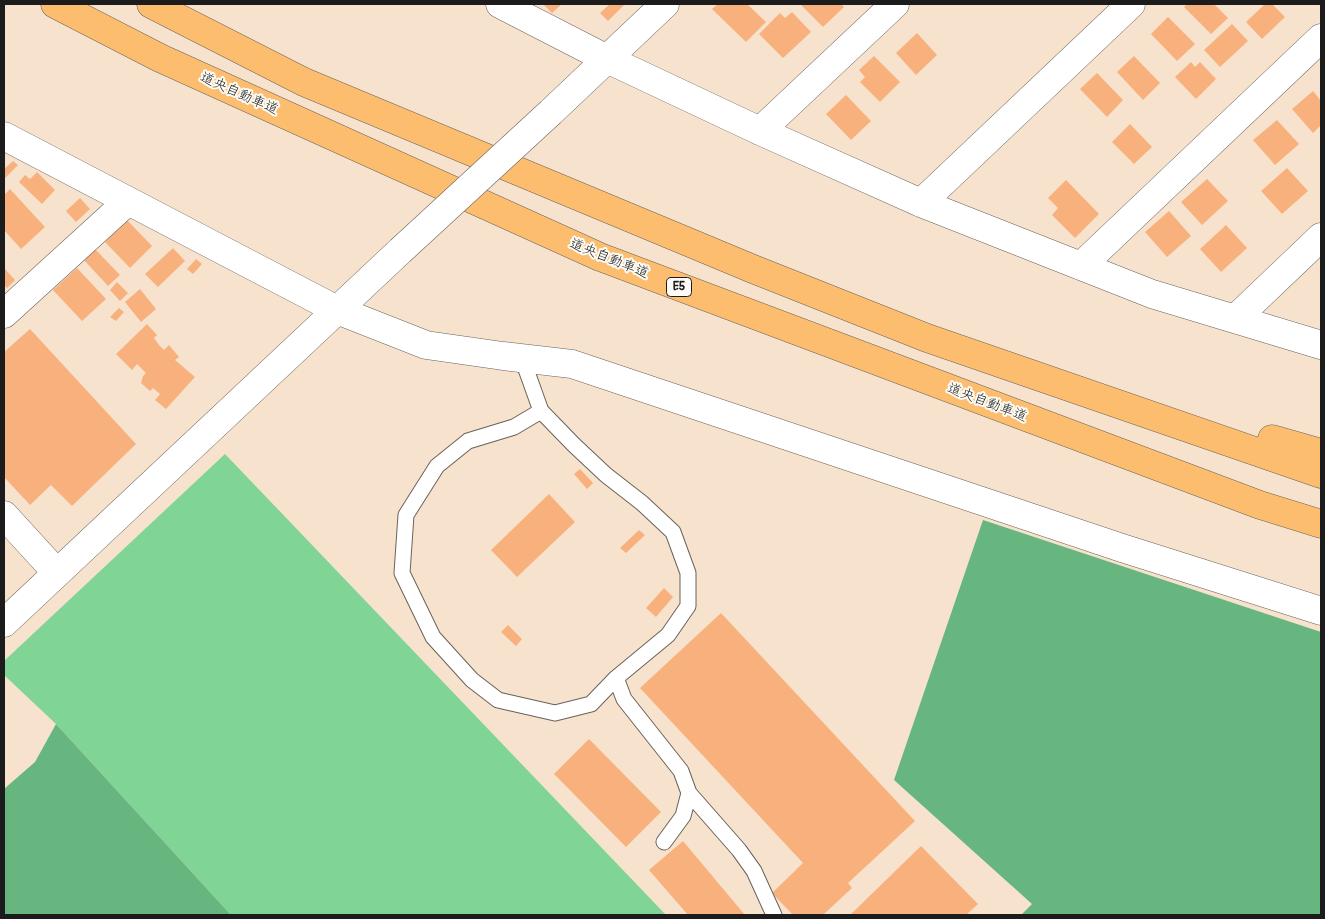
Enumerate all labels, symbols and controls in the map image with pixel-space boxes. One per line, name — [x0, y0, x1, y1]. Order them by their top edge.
street label: 道央自動車道 — [197, 69, 281, 119]
street label: 道央自動車道 — [567, 235, 651, 283]
road number: E5 — [666, 278, 692, 296]
street label: 道央自動車道 — [945, 380, 1029, 426]

